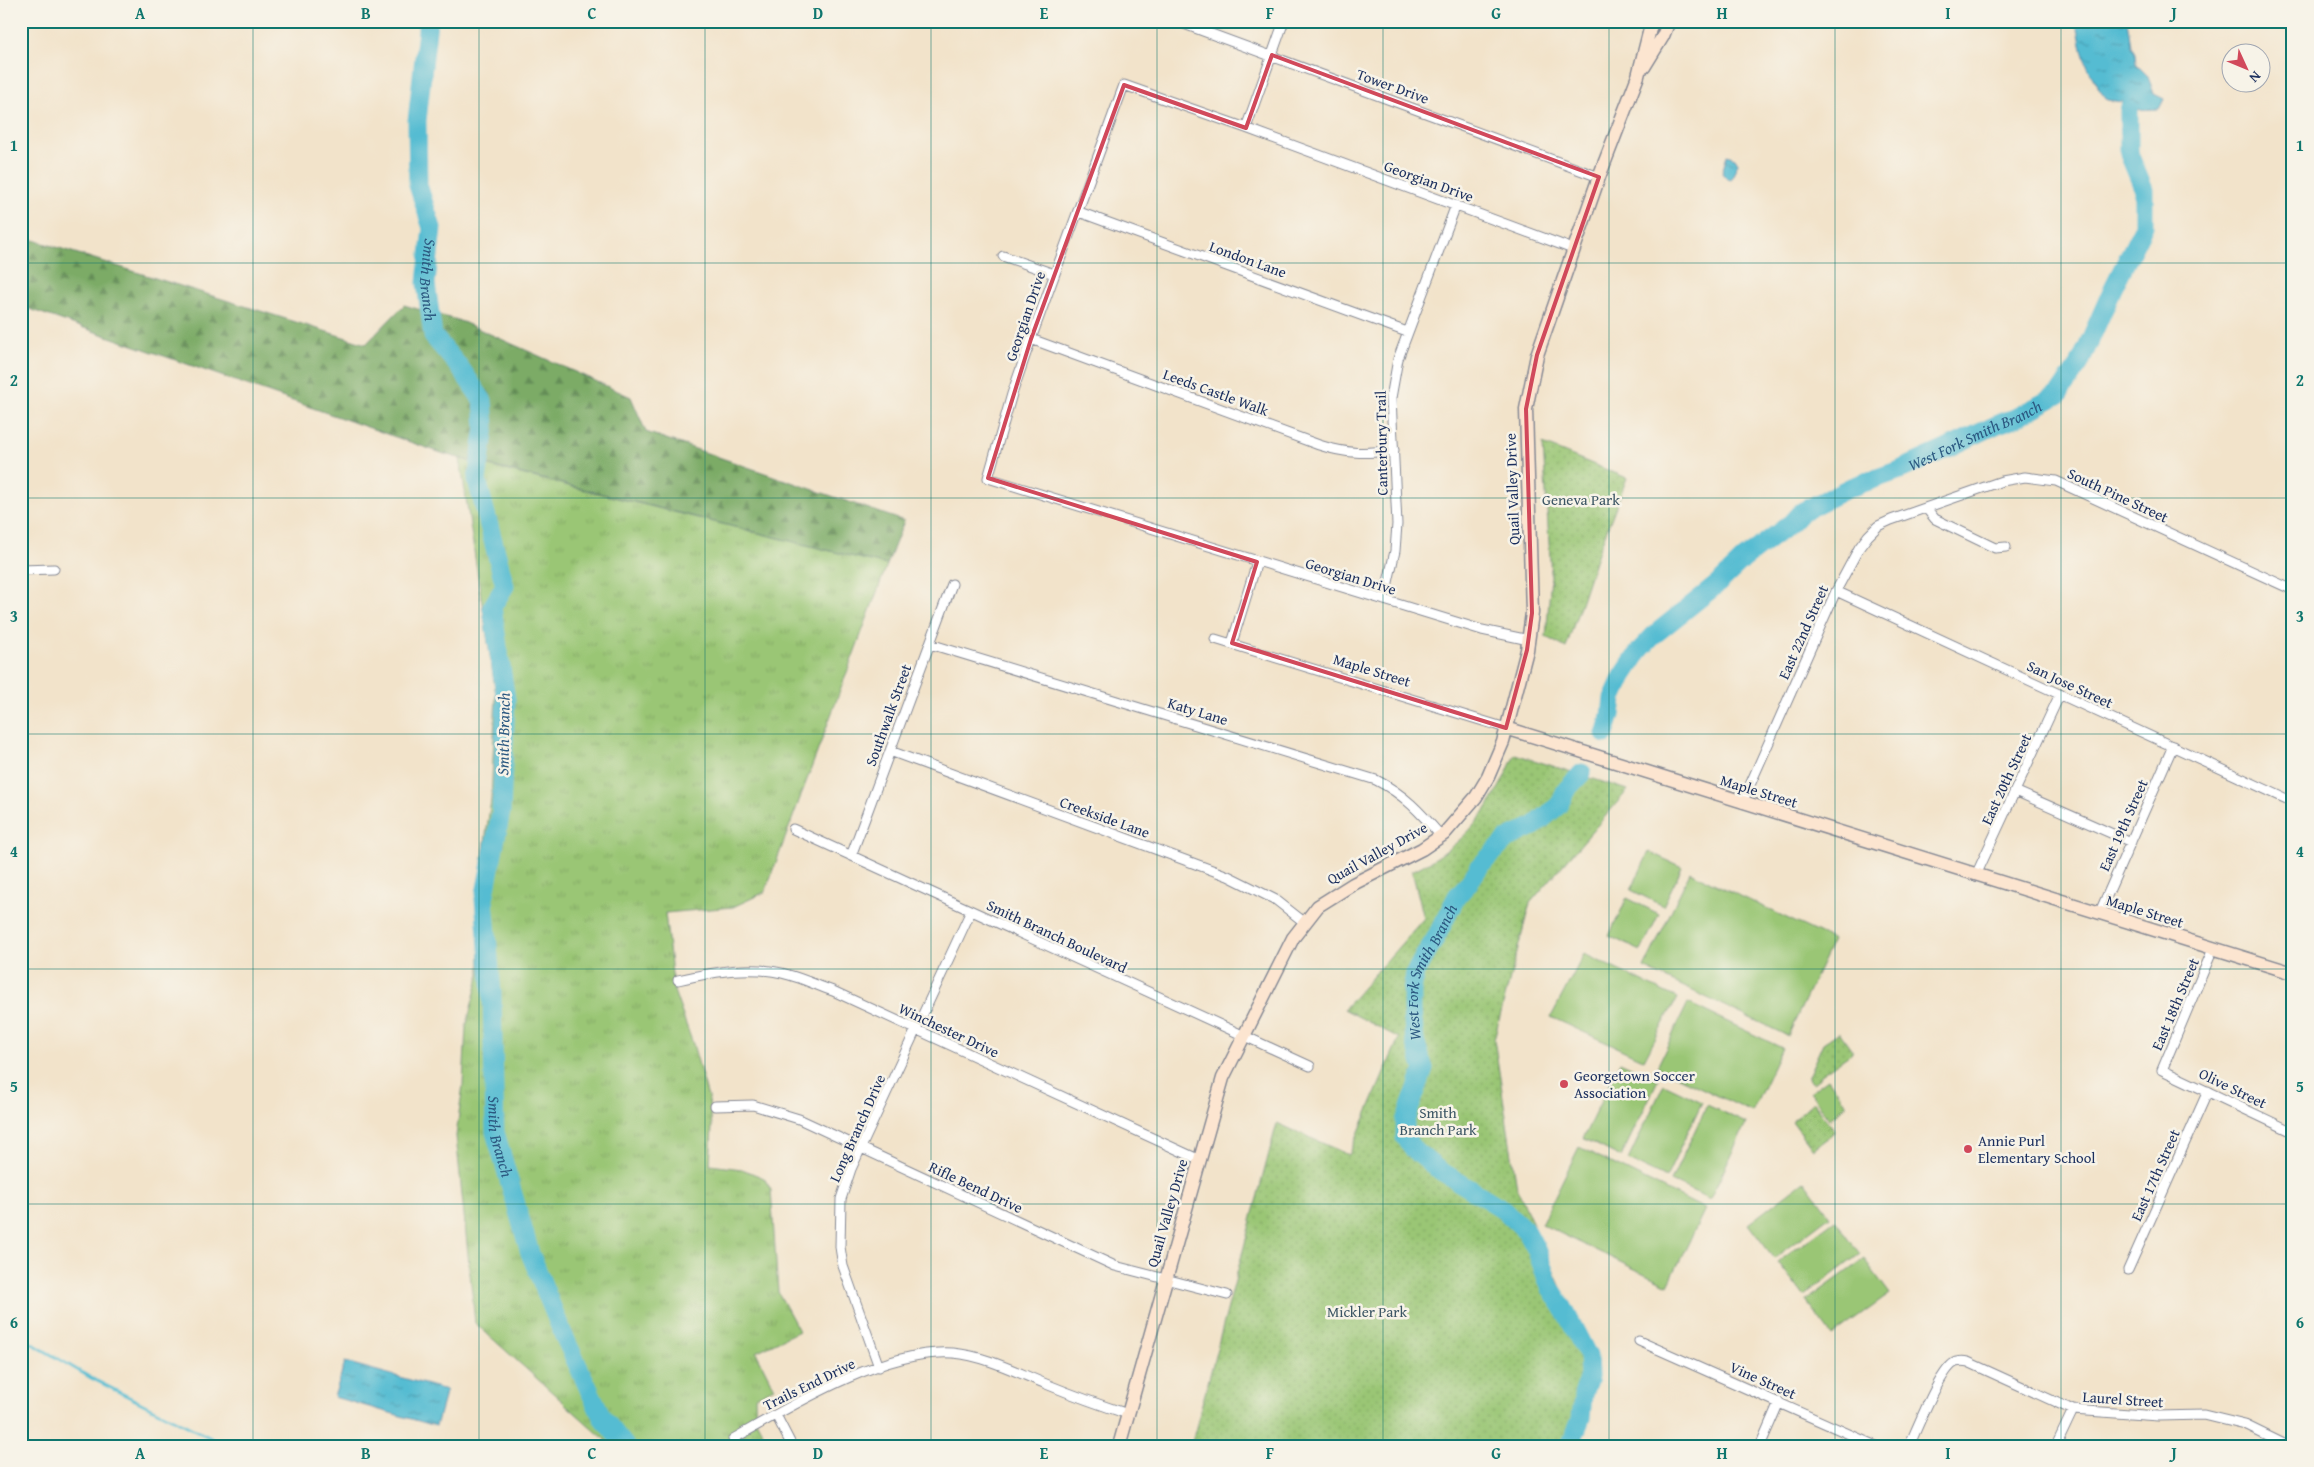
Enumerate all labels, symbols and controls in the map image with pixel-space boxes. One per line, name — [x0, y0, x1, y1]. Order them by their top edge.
text: A — [135, 1, 146, 25]
text: B — [361, 1, 371, 25]
text: C — [587, 1, 597, 25]
text: D — [813, 1, 823, 25]
text: E — [1040, 1, 1049, 25]
text: F — [1266, 1, 1274, 25]
text: G — [1491, 1, 1501, 25]
text: H — [1716, 1, 1728, 25]
text: I — [1945, 1, 1951, 25]
text: J — [2168, 1, 2177, 25]
north arrow — [2222, 42, 2272, 92]
street label: Tower Drive — [1354, 63, 1432, 109]
text: N — [2244, 67, 2266, 88]
text: 1 — [10, 133, 18, 157]
text: 1 — [2296, 133, 2304, 157]
street label: Georgian Drive — [1381, 155, 1477, 207]
street label: London Lane — [1207, 235, 1289, 283]
water label: Smith Branch — [414, 237, 443, 322]
street label: Georgian Drive — [1000, 268, 1050, 364]
street label: Leeds Castle Walk — [1160, 363, 1272, 421]
text: 2 — [10, 368, 18, 392]
text: 2 — [2296, 368, 2304, 392]
street label: Canterbury Trail — [1370, 390, 1392, 496]
water label: West Fork Smith Branch — [1904, 394, 2046, 477]
street label: Quail Valley Drive — [1500, 433, 1524, 545]
street label: South Pine Street — [2064, 462, 2173, 528]
park label: Geneva Park — [1542, 489, 1620, 510]
street label: Georgian Drive — [1303, 552, 1399, 600]
street label: East 22nd Street — [1773, 581, 1833, 683]
text: 3 — [10, 604, 18, 628]
text: 3 — [2296, 604, 2304, 628]
street label: Maple Street — [1331, 648, 1414, 692]
street label: San Jose Street — [2024, 655, 2117, 713]
street label: Southwalk Street — [860, 660, 916, 769]
water label: Smith Branch — [490, 692, 516, 776]
street label: Katy Lane — [1165, 692, 1231, 730]
street label: East 20th Street — [1976, 729, 2037, 828]
street label: Maple Street — [1718, 769, 1801, 813]
street label: East 19th Street — [2093, 775, 2153, 874]
street label: Creekside Lane — [1057, 791, 1153, 843]
street label: Quail Valley Drive — [1323, 817, 1431, 889]
text: 4 — [10, 839, 18, 863]
text: 4 — [2296, 839, 2304, 863]
street label: Maple Street — [2104, 889, 2187, 933]
street label: Smith Branch Boulevard — [983, 894, 1131, 978]
water label: West Fork Smith Branch — [1400, 900, 1463, 1041]
street label: East 18th Street — [2146, 954, 2204, 1054]
street label: Winchester Drive — [895, 998, 1003, 1062]
street label: Olive Street — [2196, 1063, 2271, 1114]
place label: Georgetown Soccer Association — [1574, 1065, 1695, 1103]
street label: Long Branch Drive — [824, 1071, 890, 1185]
text: 5 — [10, 1074, 18, 1098]
text: 5 — [2296, 1074, 2304, 1098]
marker: Georgetown Soccer Association — [1558, 1078, 1570, 1090]
water label: Smith Branch — [482, 1095, 519, 1180]
park label: Smith Branch Park — [1399, 1102, 1477, 1140]
street label: East 17th Street — [2125, 1125, 2185, 1224]
place label: Annie Purl Elementary School — [1978, 1130, 2096, 1168]
marker: Annie Purl Elementary School — [1962, 1143, 1974, 1155]
street label: Rifle Bend Drive — [926, 1156, 1026, 1218]
street label: Quail Valley Drive — [1141, 1156, 1193, 1270]
park label: Mickler Park — [1327, 1301, 1407, 1322]
text: 6 — [10, 1310, 18, 1334]
text: 6 — [2296, 1310, 2304, 1334]
street label: Trails End Drive — [759, 1353, 859, 1415]
street label: Vine Street — [1726, 1356, 1800, 1404]
street label: Laurel Street — [2082, 1386, 2165, 1412]
text: A — [135, 1441, 146, 1465]
text: B — [361, 1441, 371, 1465]
text: C — [587, 1441, 597, 1465]
text: D — [813, 1441, 823, 1465]
text: E — [1040, 1441, 1049, 1465]
text: F — [1266, 1441, 1274, 1465]
text: G — [1491, 1441, 1501, 1465]
text: H — [1716, 1441, 1728, 1465]
text: I — [1945, 1441, 1951, 1465]
text: J — [2168, 1441, 2177, 1465]

